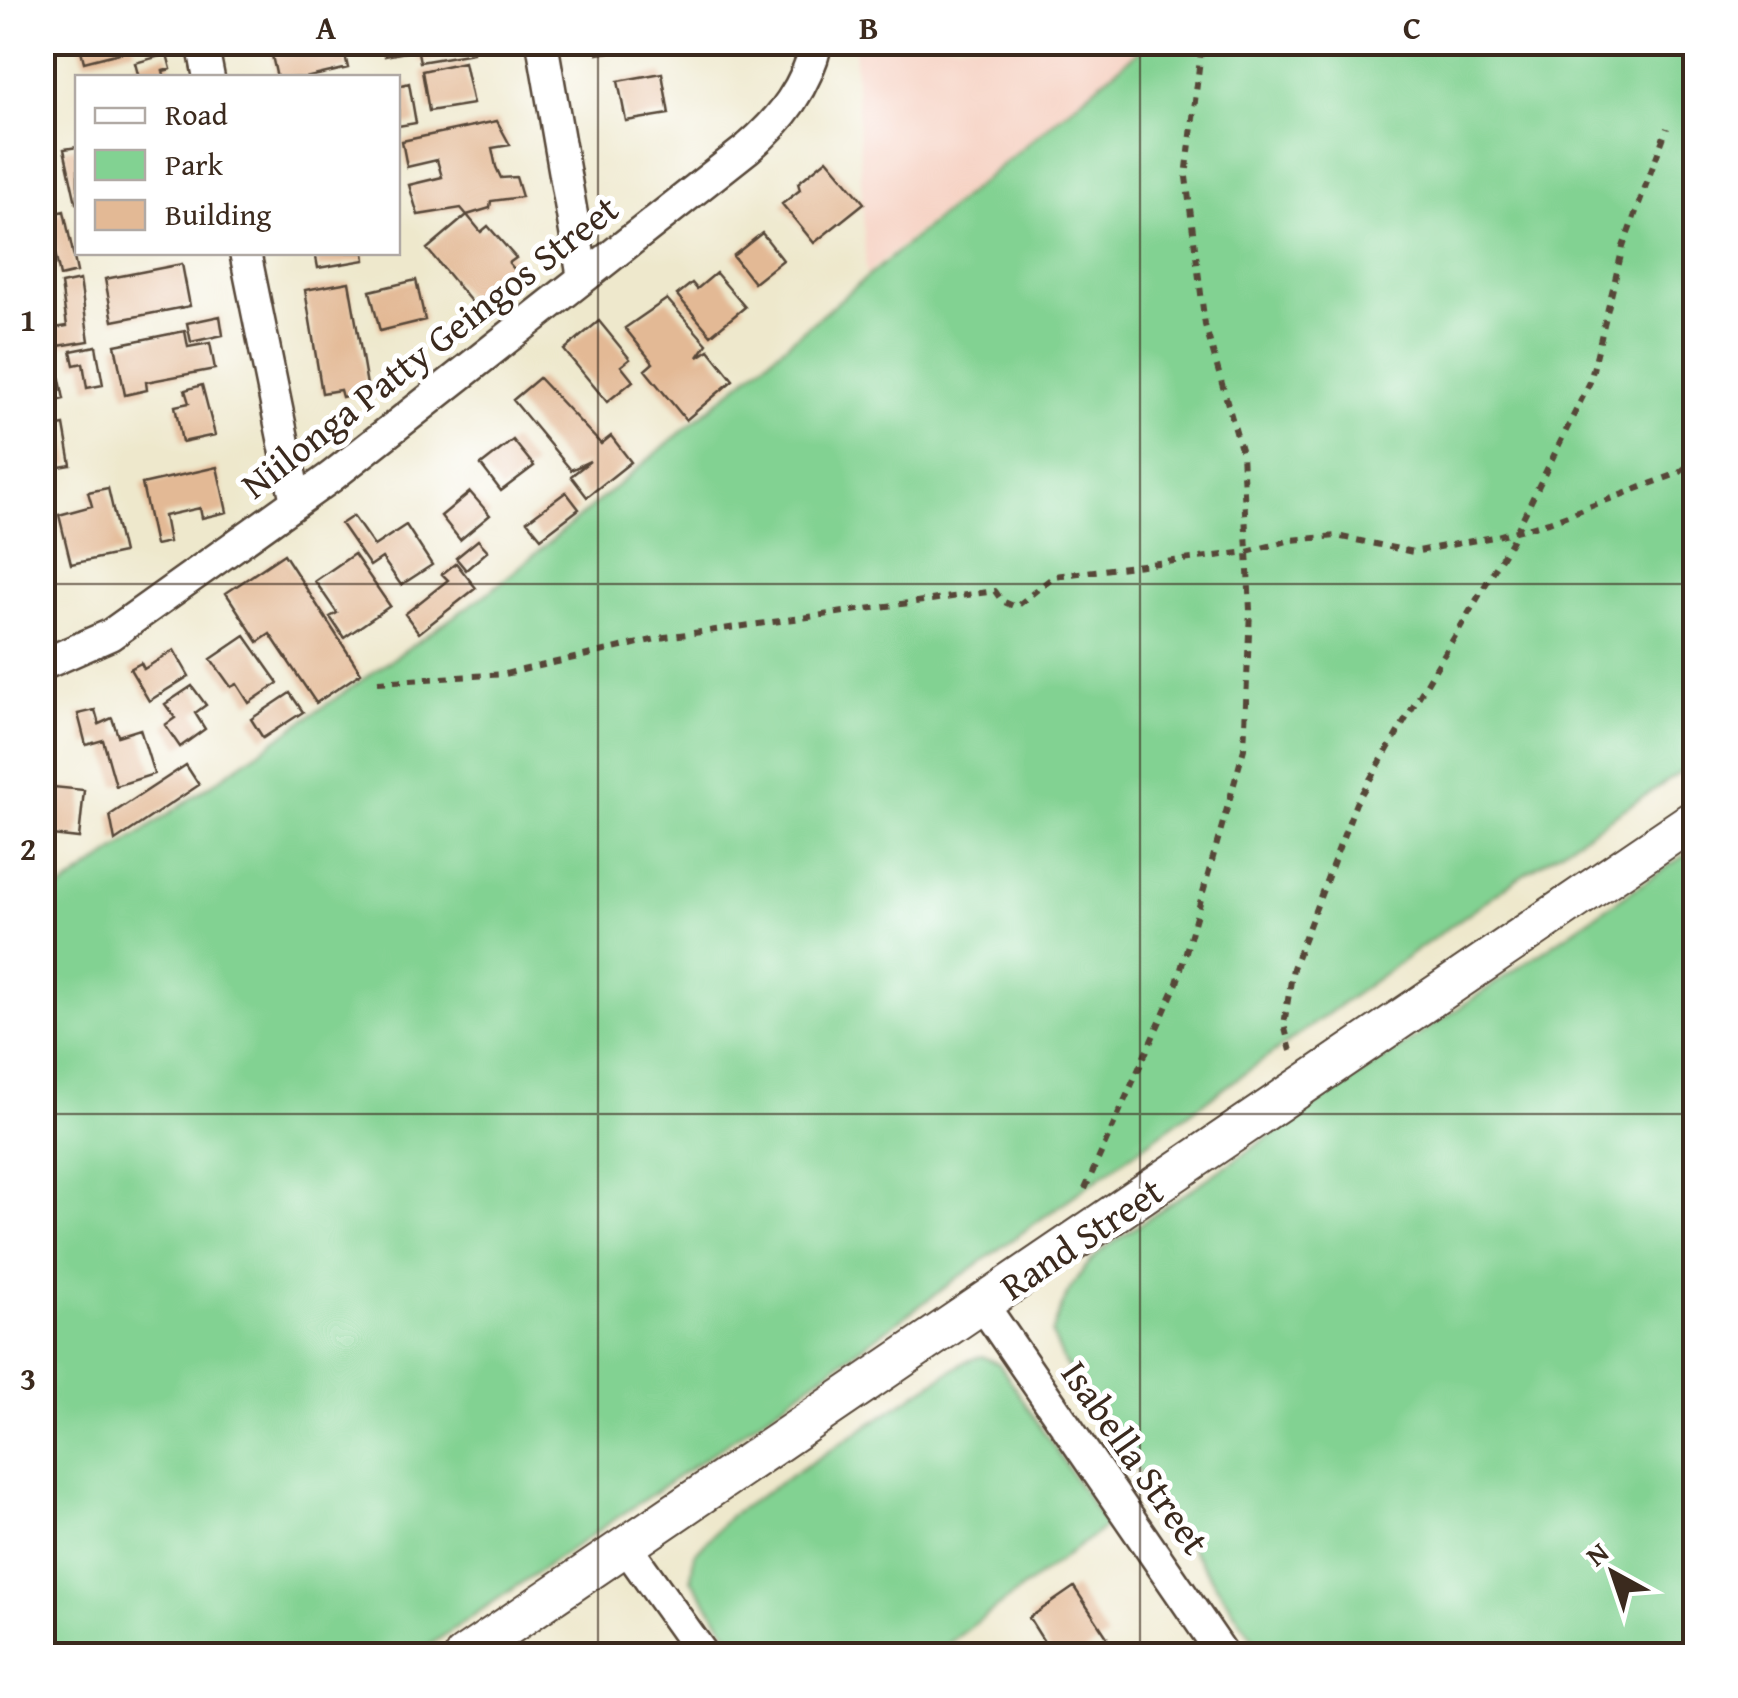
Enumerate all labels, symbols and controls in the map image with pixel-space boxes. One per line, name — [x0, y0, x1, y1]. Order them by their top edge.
text: A — [316, 4, 337, 51]
text: B — [859, 4, 879, 51]
text: C — [1403, 4, 1421, 51]
legend — [75, 75, 400, 255]
text: Road — [165, 92, 228, 136]
text: Park — [165, 142, 224, 186]
street label: Niilonga Patty Geingos Street — [228, 181, 630, 511]
text: Building — [165, 192, 271, 236]
text: 1 — [20, 296, 36, 343]
text: 2 — [20, 825, 36, 872]
street label: Rand Street — [988, 1163, 1174, 1313]
street label: Isabella Street — [1048, 1348, 1224, 1566]
text: 3 — [20, 1355, 36, 1402]
north arrow — [1563, 1523, 1663, 1623]
text: N — [1576, 1532, 1617, 1575]

